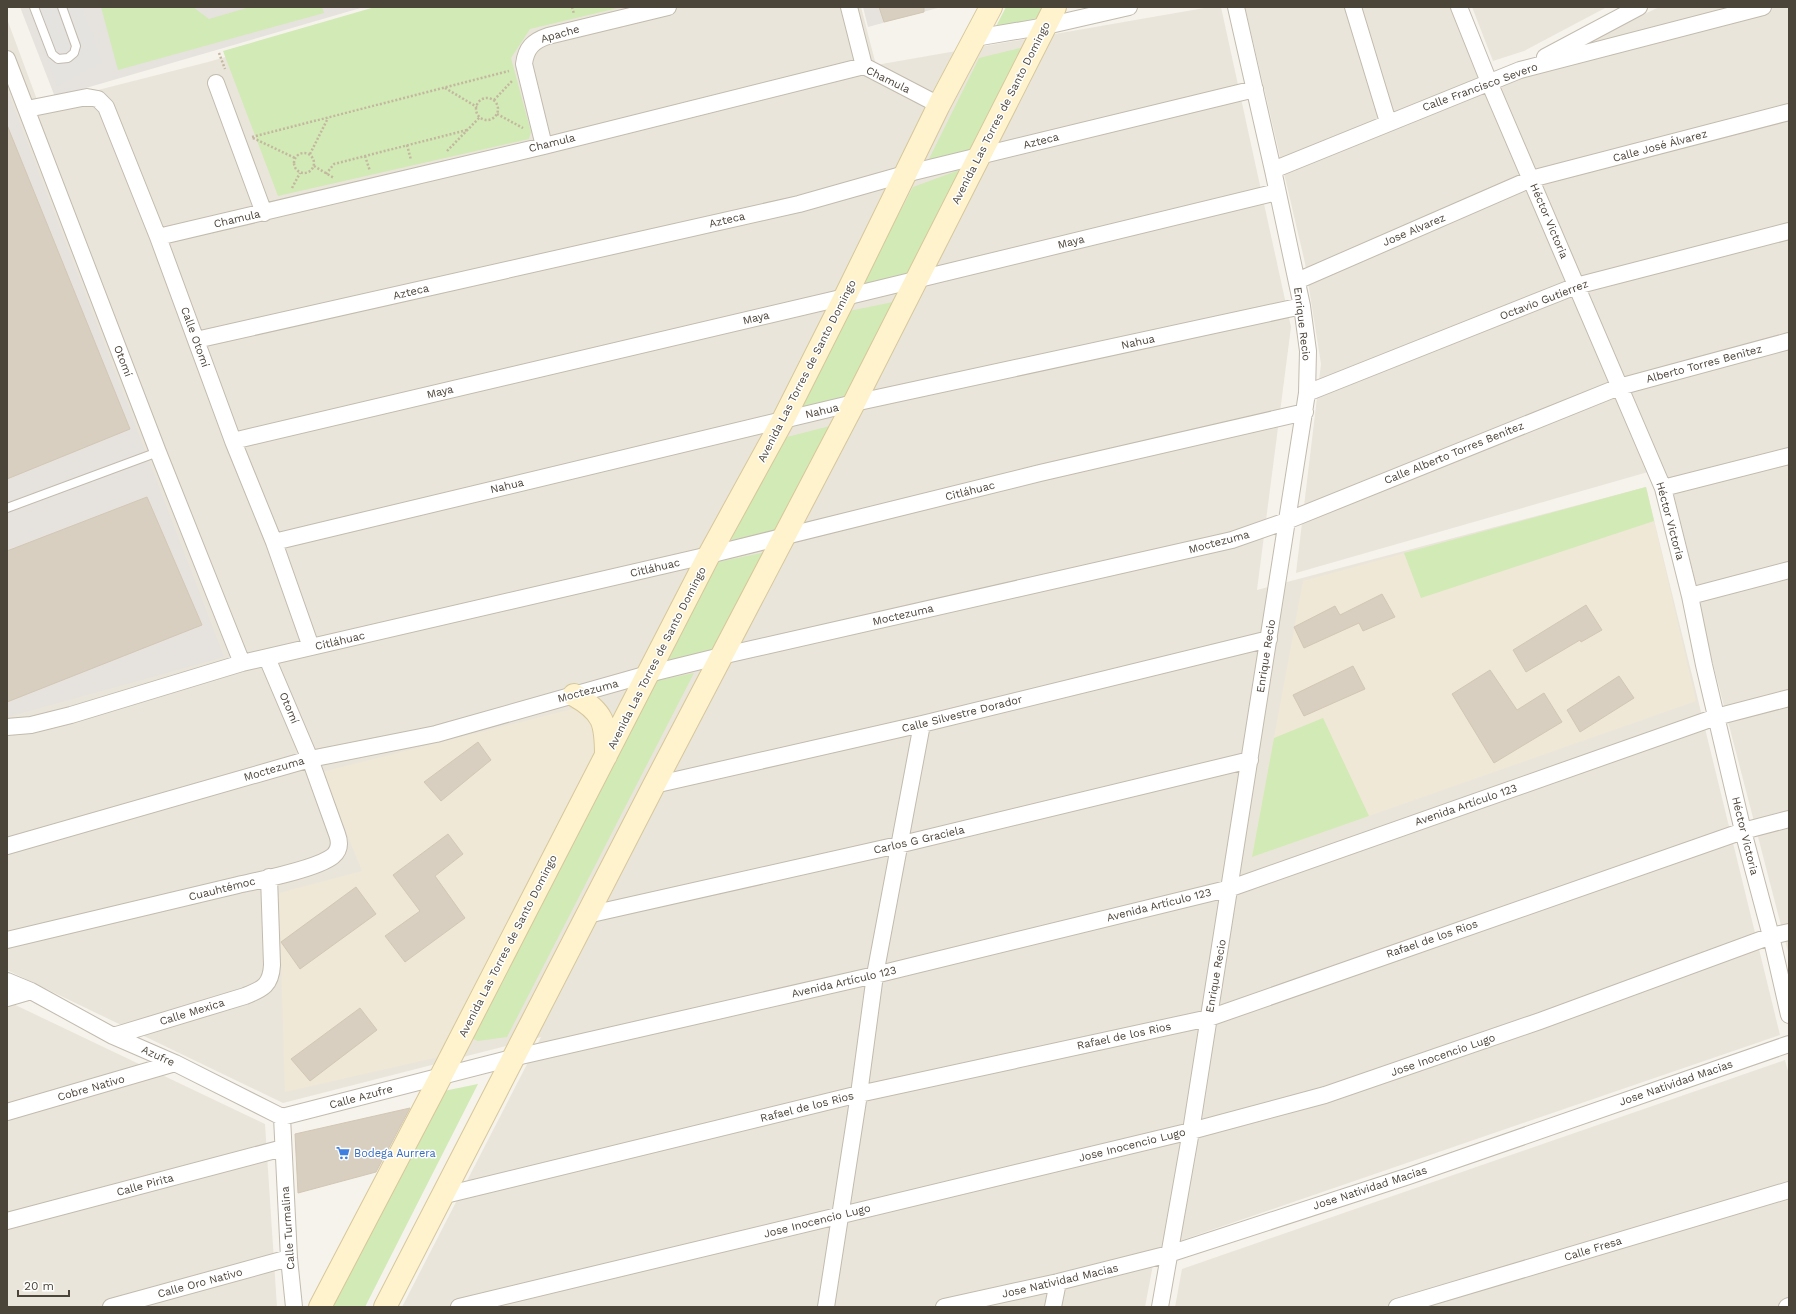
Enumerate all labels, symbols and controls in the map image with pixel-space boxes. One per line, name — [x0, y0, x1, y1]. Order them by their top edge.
street label: Avenida Las Torres de Santo Domingo — [949, 20, 1053, 206]
street label: Apache — [539, 22, 581, 46]
street label: Calle Francisco Severo — [1421, 60, 1539, 114]
street label: Chamula — [864, 64, 912, 96]
street label: Calle José Álvarez — [1611, 126, 1709, 165]
street label: Azteca — [1022, 130, 1060, 152]
street label: Chamula — [527, 131, 577, 155]
street label: Héctor Victoria — [1527, 181, 1571, 261]
street label: Chamula — [212, 207, 262, 231]
street label: Azteca — [708, 210, 746, 230]
street label: Jose Alvarez — [1381, 211, 1447, 249]
street label: Maya — [1056, 232, 1086, 252]
street label: Octavio Gutierrez — [1498, 277, 1590, 323]
street label: Avenida Las Torres de Santo Domingo — [755, 278, 859, 464]
street label: Azteca — [392, 282, 430, 302]
street label: Enrique Recio — [1291, 286, 1313, 362]
street label: Calle Otomí — [178, 305, 212, 369]
street label: Maya — [741, 309, 771, 327]
street label: Nahua — [1120, 332, 1156, 352]
street label: Alberto Torres Benitez — [1645, 342, 1764, 386]
street label: Otomí — [111, 343, 135, 379]
street label: Maya — [425, 383, 455, 401]
street label: Nahua — [804, 401, 840, 421]
street label: Calle Alberto Torres Benítez — [1382, 419, 1526, 487]
street label: Nahua — [489, 476, 525, 496]
street label: Citláhuac — [944, 479, 996, 503]
street label: Héctor Victoria — [1653, 480, 1687, 562]
street label: Moctezuma — [1187, 528, 1251, 556]
street label: Citláhuac — [629, 556, 681, 580]
street label: Avenida Las Torres de Santo Domingo — [605, 565, 709, 751]
street label: Moctezuma — [871, 602, 935, 628]
street label: Enrique Recio — [1254, 618, 1278, 694]
street label: Citláhuac — [314, 629, 366, 653]
street label: Moctezuma — [556, 677, 620, 705]
street label: Otomí — [277, 690, 301, 726]
street label: Calle Silvestre Dorador — [900, 693, 1024, 735]
street label: Moctezuma — [242, 754, 306, 784]
street label: Avenida Artículo 123 — [1413, 781, 1519, 829]
street label: Héctor Victoria — [1729, 795, 1761, 877]
street label: Carlos G Graciela — [872, 823, 966, 857]
street label: Avenida Las Torres de Santo Domingo — [456, 853, 560, 1039]
street label: Cuauhtémoc — [187, 874, 257, 904]
street label: Avenida Artículo 123 — [1105, 886, 1213, 924]
street label: Rafael de los Rios — [1385, 917, 1480, 961]
street label: Enrique Recio — [1203, 938, 1229, 1014]
street label: Avenida Artículo 123 — [790, 964, 898, 1000]
street label: Calle Mexica — [158, 996, 226, 1028]
street label: Rafael de los Rios — [1076, 1020, 1172, 1052]
street label: Jose Inocencio Lugo — [1389, 1031, 1497, 1079]
street label: Azufre — [139, 1043, 177, 1069]
street label: Jose Natividad Macias — [1617, 1057, 1735, 1109]
street label: Cobre Nativo — [56, 1072, 126, 1104]
street label: Calle Azufre — [328, 1082, 394, 1112]
street label: Rafael de los Rios — [759, 1089, 855, 1125]
street label: Jose Inocencio Lugo — [1077, 1125, 1187, 1165]
supermarket icon: Bodega Aurrera — [335, 1145, 351, 1161]
place label: Bodega Aurrera — [354, 1147, 436, 1160]
street label: Jose Natividad Macias — [1311, 1163, 1429, 1213]
street label: Calle Pirita — [115, 1171, 175, 1199]
street label: Calle Turmalina — [279, 1186, 297, 1270]
street label: Jose Inocencio Lugo — [762, 1201, 872, 1241]
street label: Calle Fresa — [1563, 1234, 1623, 1264]
street label: Jose Natividad Macias — [1000, 1261, 1120, 1301]
street label: Calle Oro Nativo — [156, 1265, 244, 1301]
scale bar — [18, 1272, 69, 1298]
text: 20 m — [24, 1279, 54, 1293]

